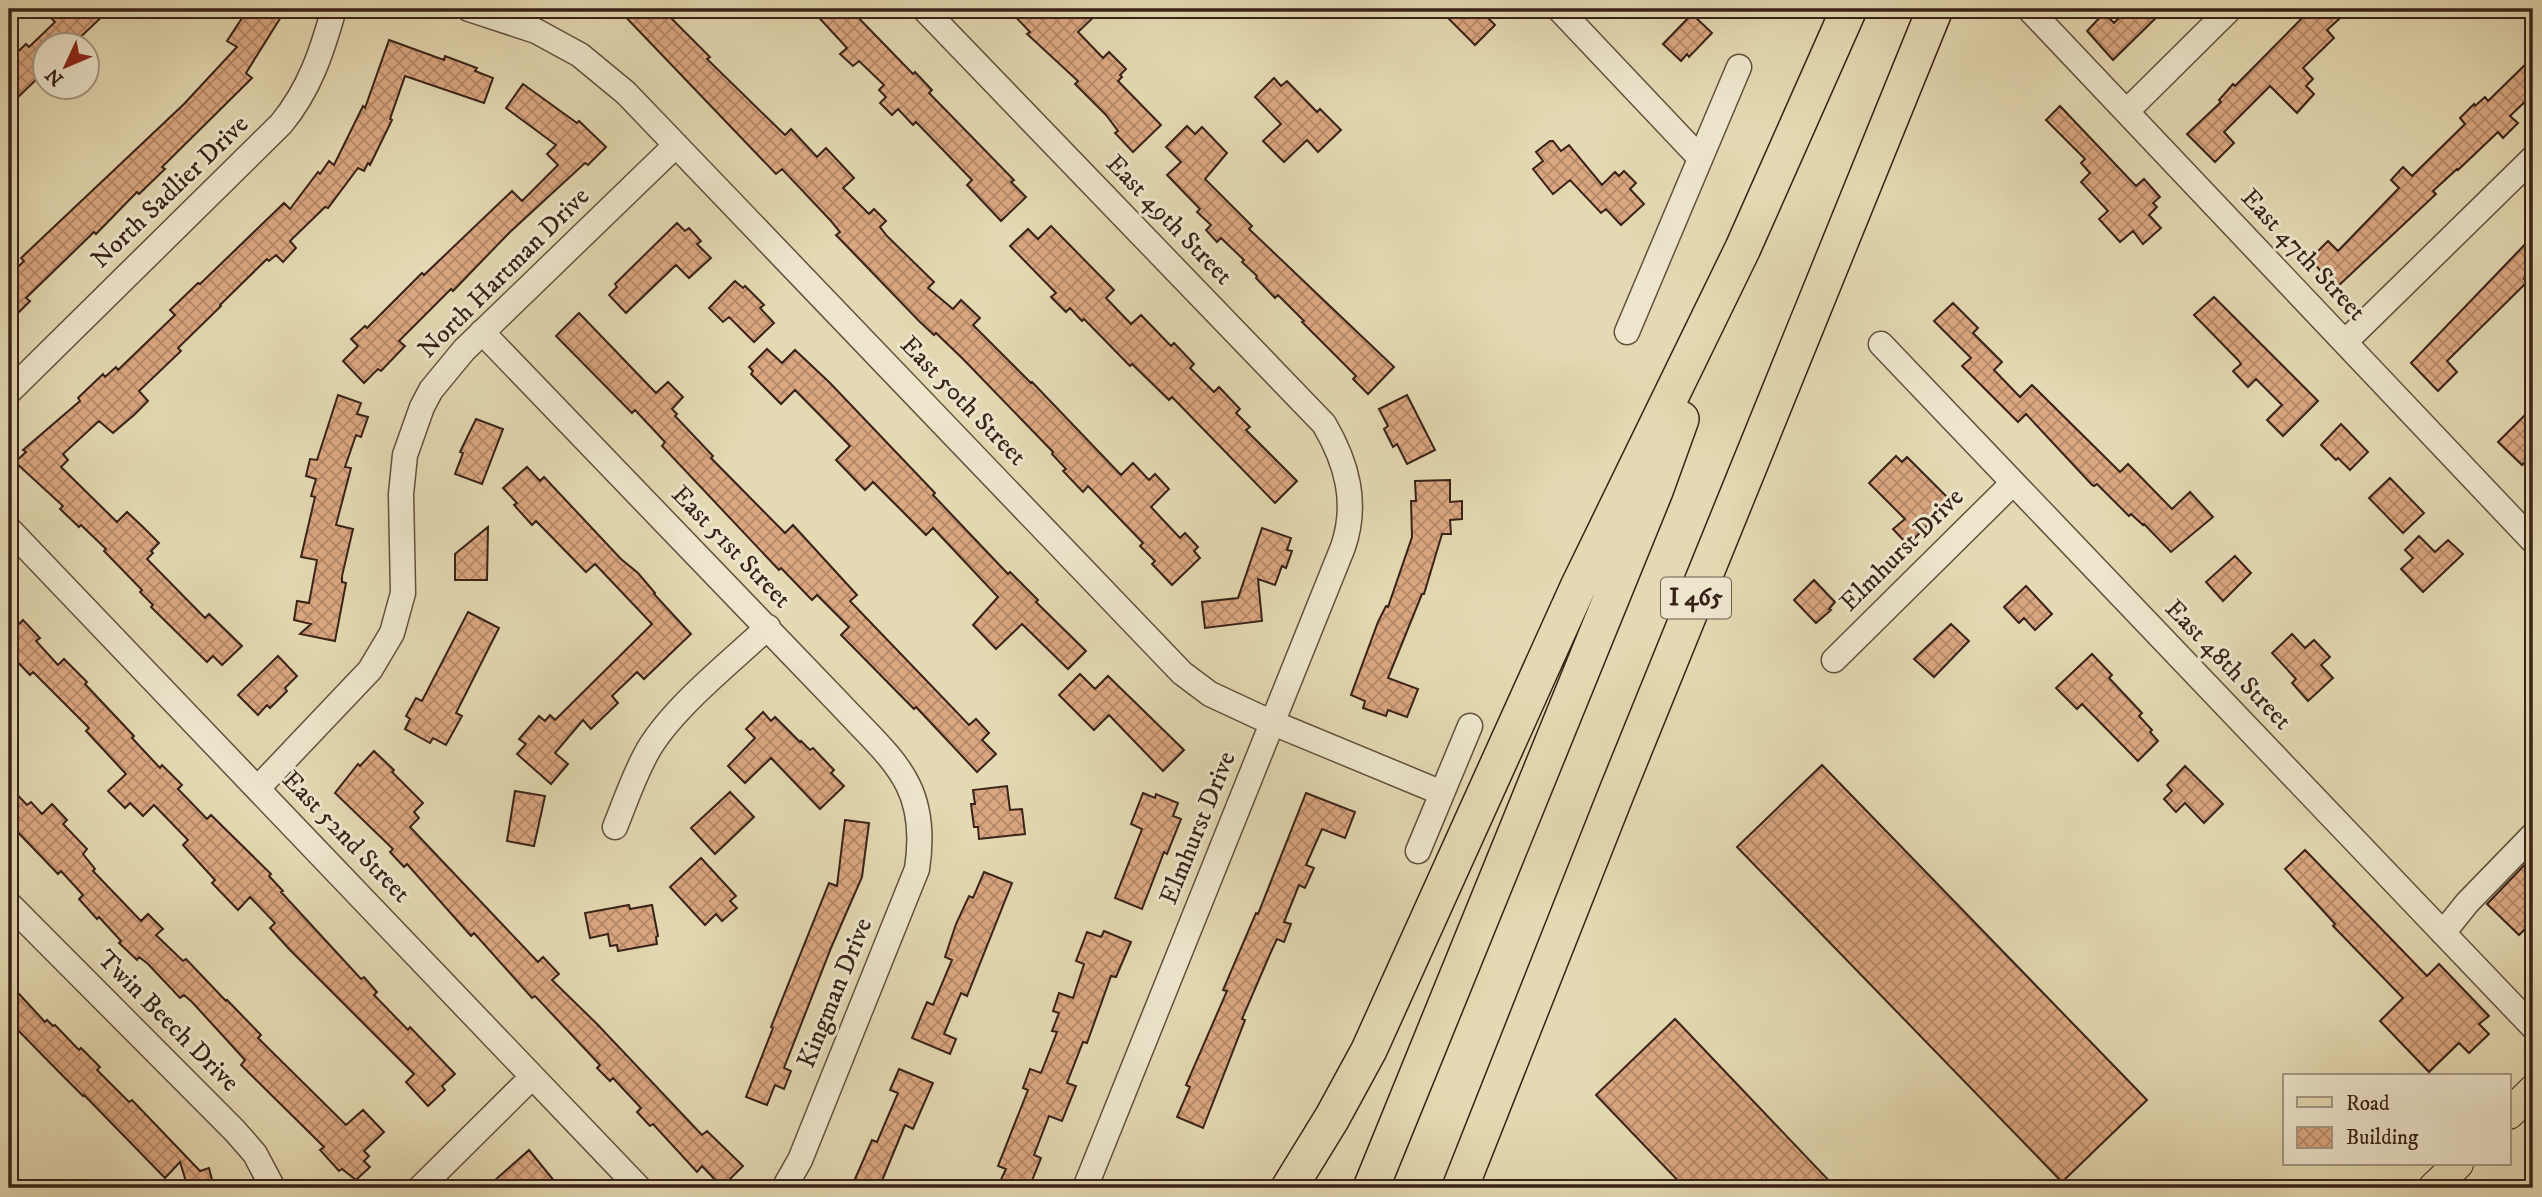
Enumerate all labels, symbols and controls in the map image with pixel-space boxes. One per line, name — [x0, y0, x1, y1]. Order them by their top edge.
north arrow — [32, 32, 102, 102]
text: N — [41, 63, 69, 90]
street label: North Sadlier Drive — [84, 108, 256, 276]
street label: East 49th Street — [1098, 148, 1240, 292]
street label: North Hartman Drive — [411, 180, 597, 366]
street label: East 47th Street — [2233, 182, 2373, 328]
street label: East 50th Street — [893, 329, 1033, 473]
street label: East 51st Street — [664, 478, 798, 616]
street label: Elmhurst Drive — [1833, 481, 1971, 619]
road number: I 465 — [1661, 578, 1731, 618]
street label: East 48th Street — [2157, 593, 2299, 737]
street label: Elmhurst Drive — [1152, 747, 1244, 909]
street label: East 52nd Street — [275, 764, 417, 910]
street label: Kingman Drive — [790, 913, 880, 1073]
street label: Twin Beech Drive — [90, 943, 246, 1099]
legend — [2283, 1074, 2510, 1166]
text: Road — [2346, 1091, 2390, 1117]
text: Building — [2346, 1125, 2419, 1151]

